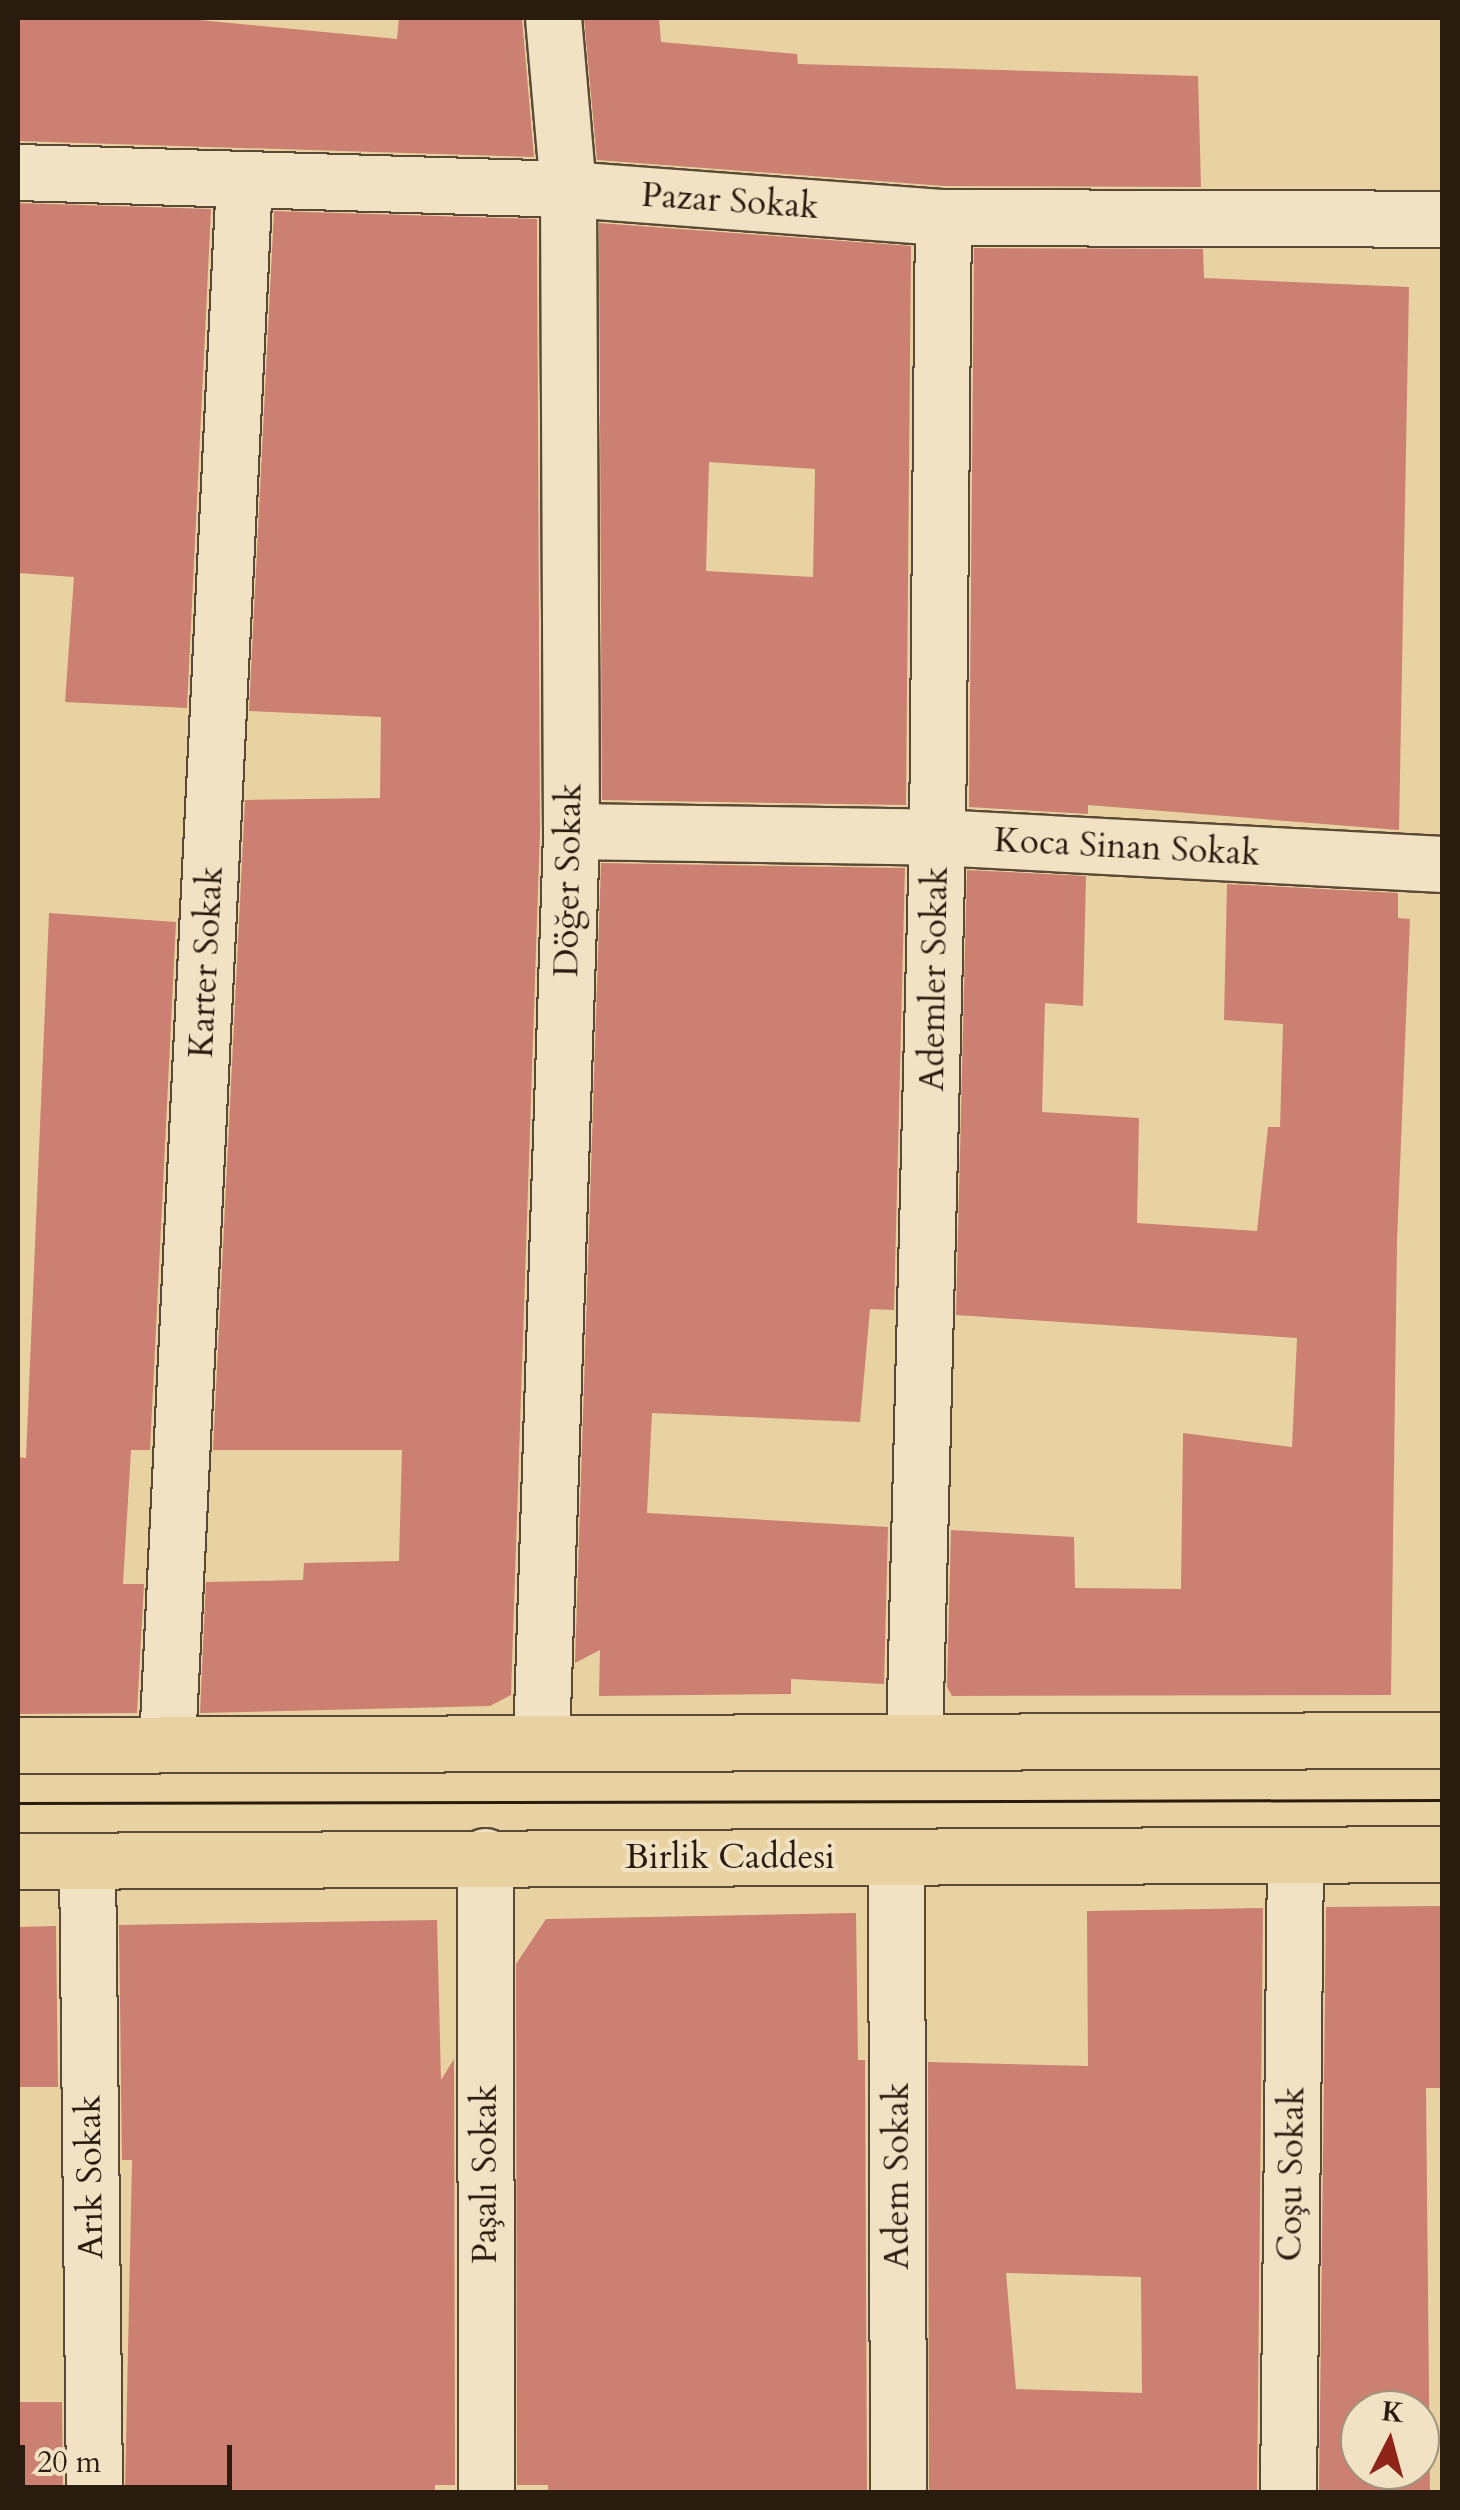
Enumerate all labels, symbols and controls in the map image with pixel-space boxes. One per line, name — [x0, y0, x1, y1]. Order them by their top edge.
street label: Pazar Sokak — [640, 174, 820, 228]
street label: Döğer Sokak — [545, 783, 591, 977]
street label: Koca Sinan Sokak — [993, 819, 1261, 875]
street label: Karter Sokak — [180, 865, 232, 1059]
street label: Ademler Sokak — [911, 866, 957, 1092]
street label: Birlik Caddesi — [625, 1836, 835, 1878]
street label: Adem Sokak — [876, 2082, 918, 2270]
street label: Paşalı Sokak — [464, 2084, 506, 2264]
street label: Coşu Sokak — [1268, 2086, 1314, 2262]
street label: Arık Sokak — [68, 2094, 112, 2260]
north arrow — [1340, 2390, 1440, 2490]
text: K — [1380, 2392, 1406, 2432]
scale bar — [25, 2425, 238, 2487]
text: 20 m — [37, 2442, 101, 2483]

